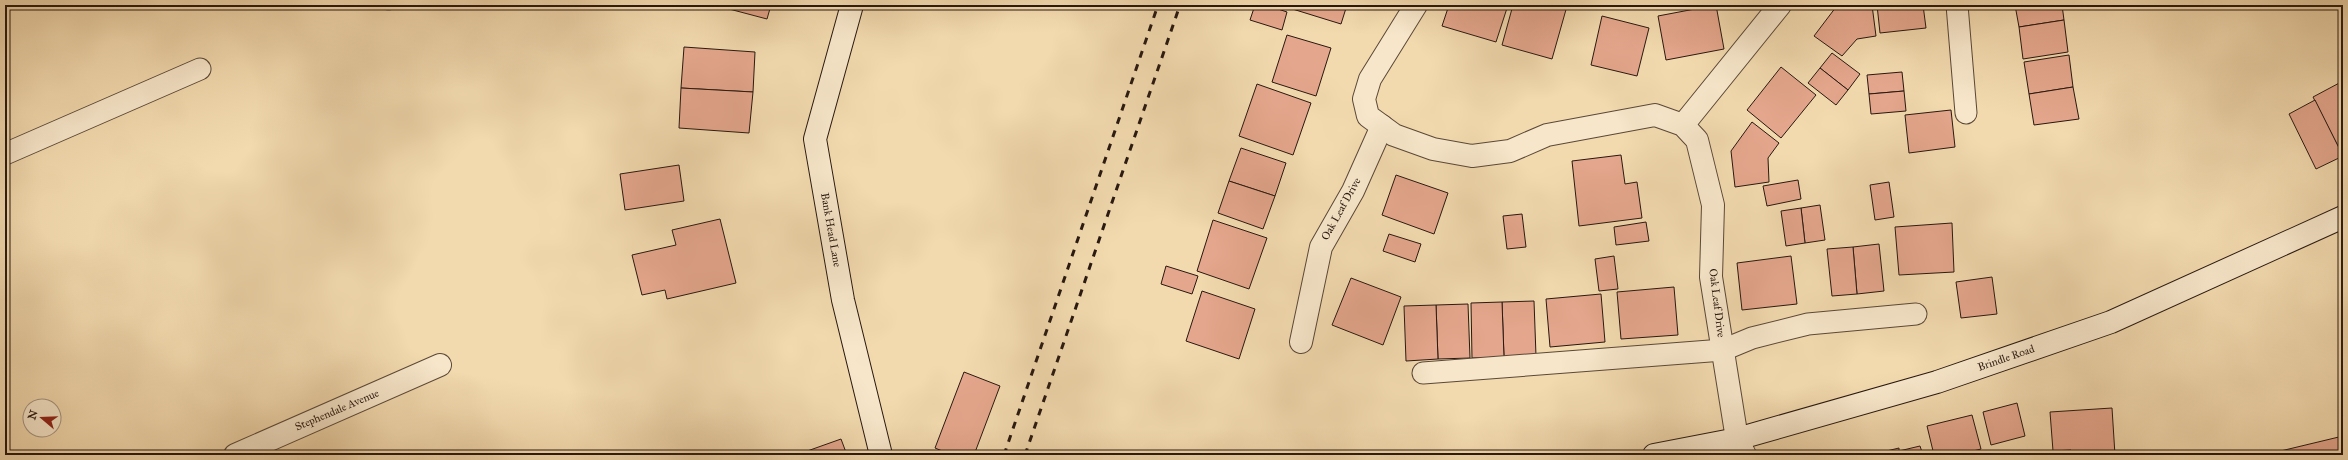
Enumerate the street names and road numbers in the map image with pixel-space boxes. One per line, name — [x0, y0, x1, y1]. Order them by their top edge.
street label: Oak Leaf Drive — [1318, 175, 1364, 242]
street label: Bank Head Lane — [818, 192, 844, 269]
street label: Oak Leaf Drive — [1706, 268, 1728, 339]
street label: Brindle Road — [1976, 342, 2037, 374]
street label: Stephendale Avenue — [293, 386, 381, 434]

